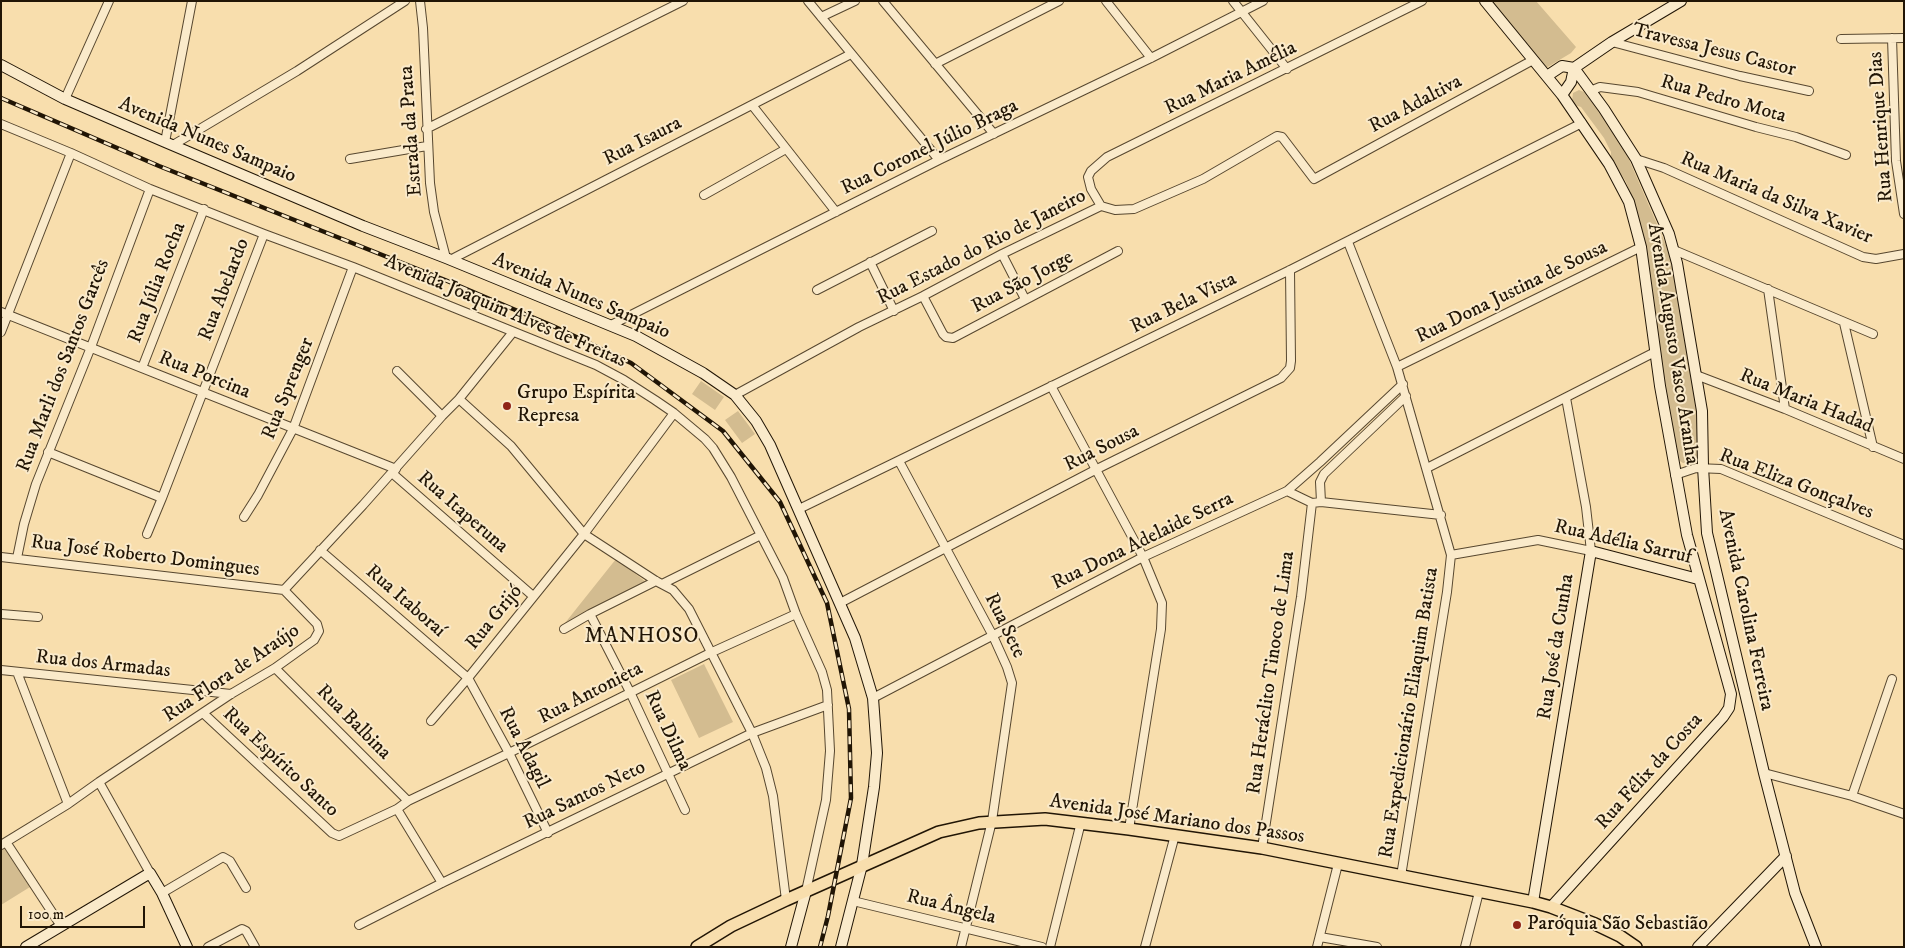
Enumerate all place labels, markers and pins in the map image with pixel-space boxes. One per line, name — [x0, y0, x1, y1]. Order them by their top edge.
place label: Grupo Espírita Represa — [517, 382, 636, 429]
marker: Grupo Espírita Represa — [501, 400, 513, 412]
place label: Paróquia São Sebastião — [1527, 913, 1708, 937]
marker: Paróquia São Sebastião — [1511, 919, 1523, 931]

